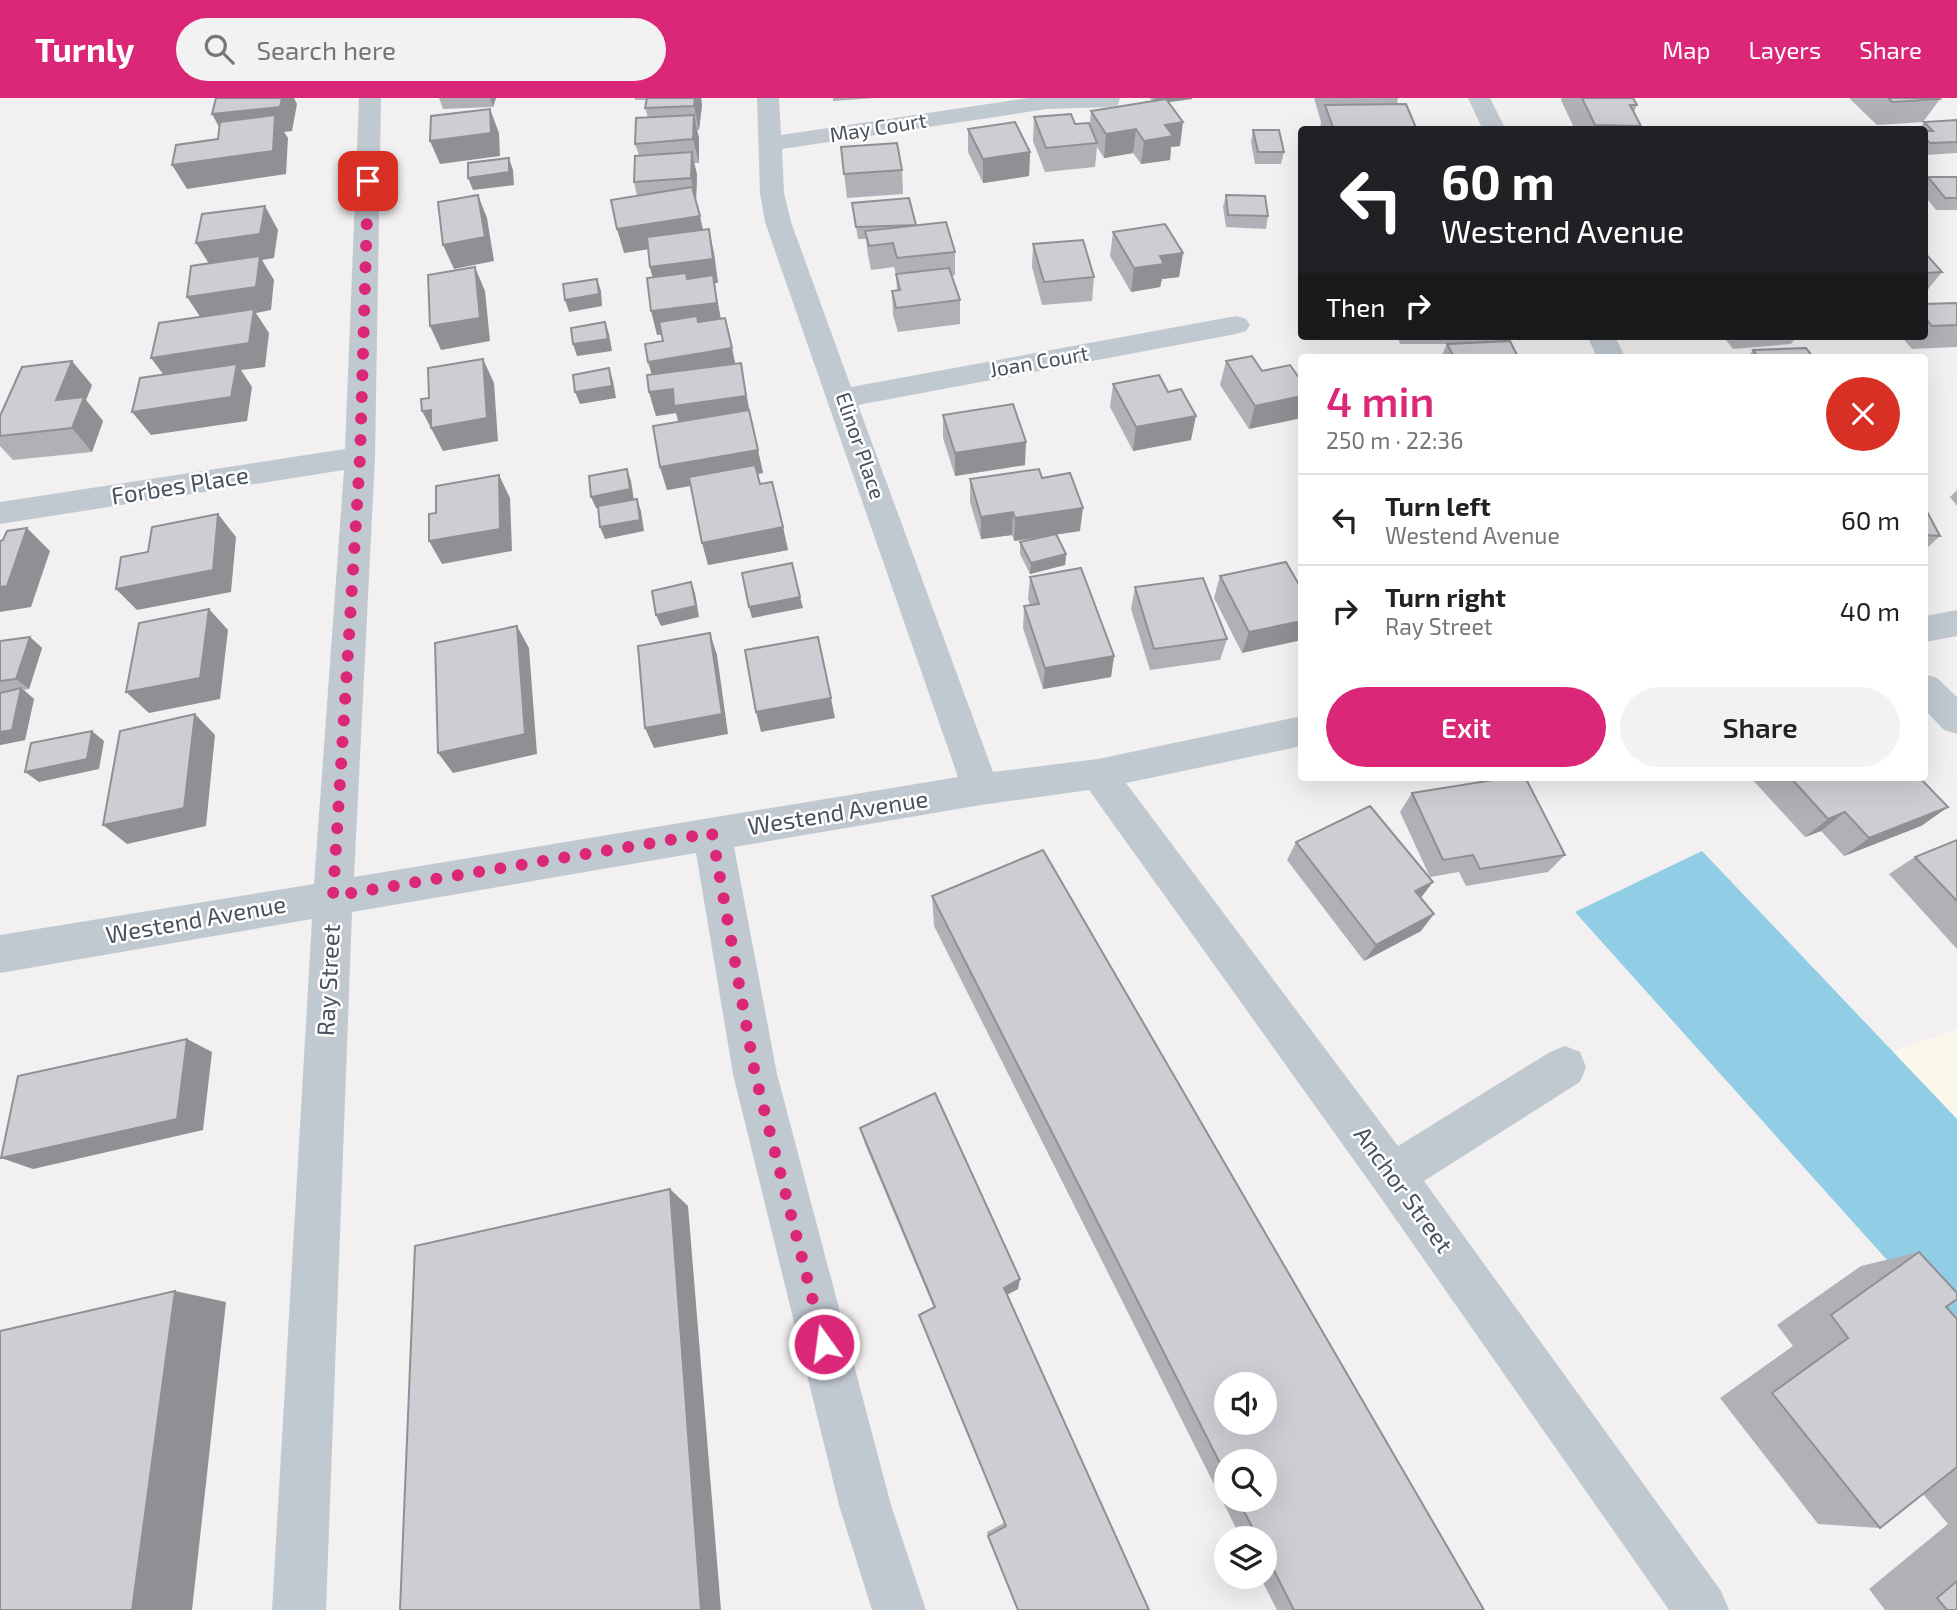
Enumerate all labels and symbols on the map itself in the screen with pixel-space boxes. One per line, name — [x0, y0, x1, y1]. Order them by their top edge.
street label: May Court — [828, 107, 928, 146]
pin — [338, 151, 398, 211]
street label: Joan Court — [987, 340, 1090, 381]
street label: Elinor Place — [831, 389, 891, 502]
street label: Forbes Place — [109, 459, 251, 510]
street label: Westend Avenue — [745, 783, 930, 840]
street label: Westend Avenue — [103, 888, 288, 949]
street label: Ray Street — [310, 923, 345, 1037]
street label: Anchor Street — [1349, 1120, 1460, 1258]
position arrow — [787, 1307, 861, 1381]

